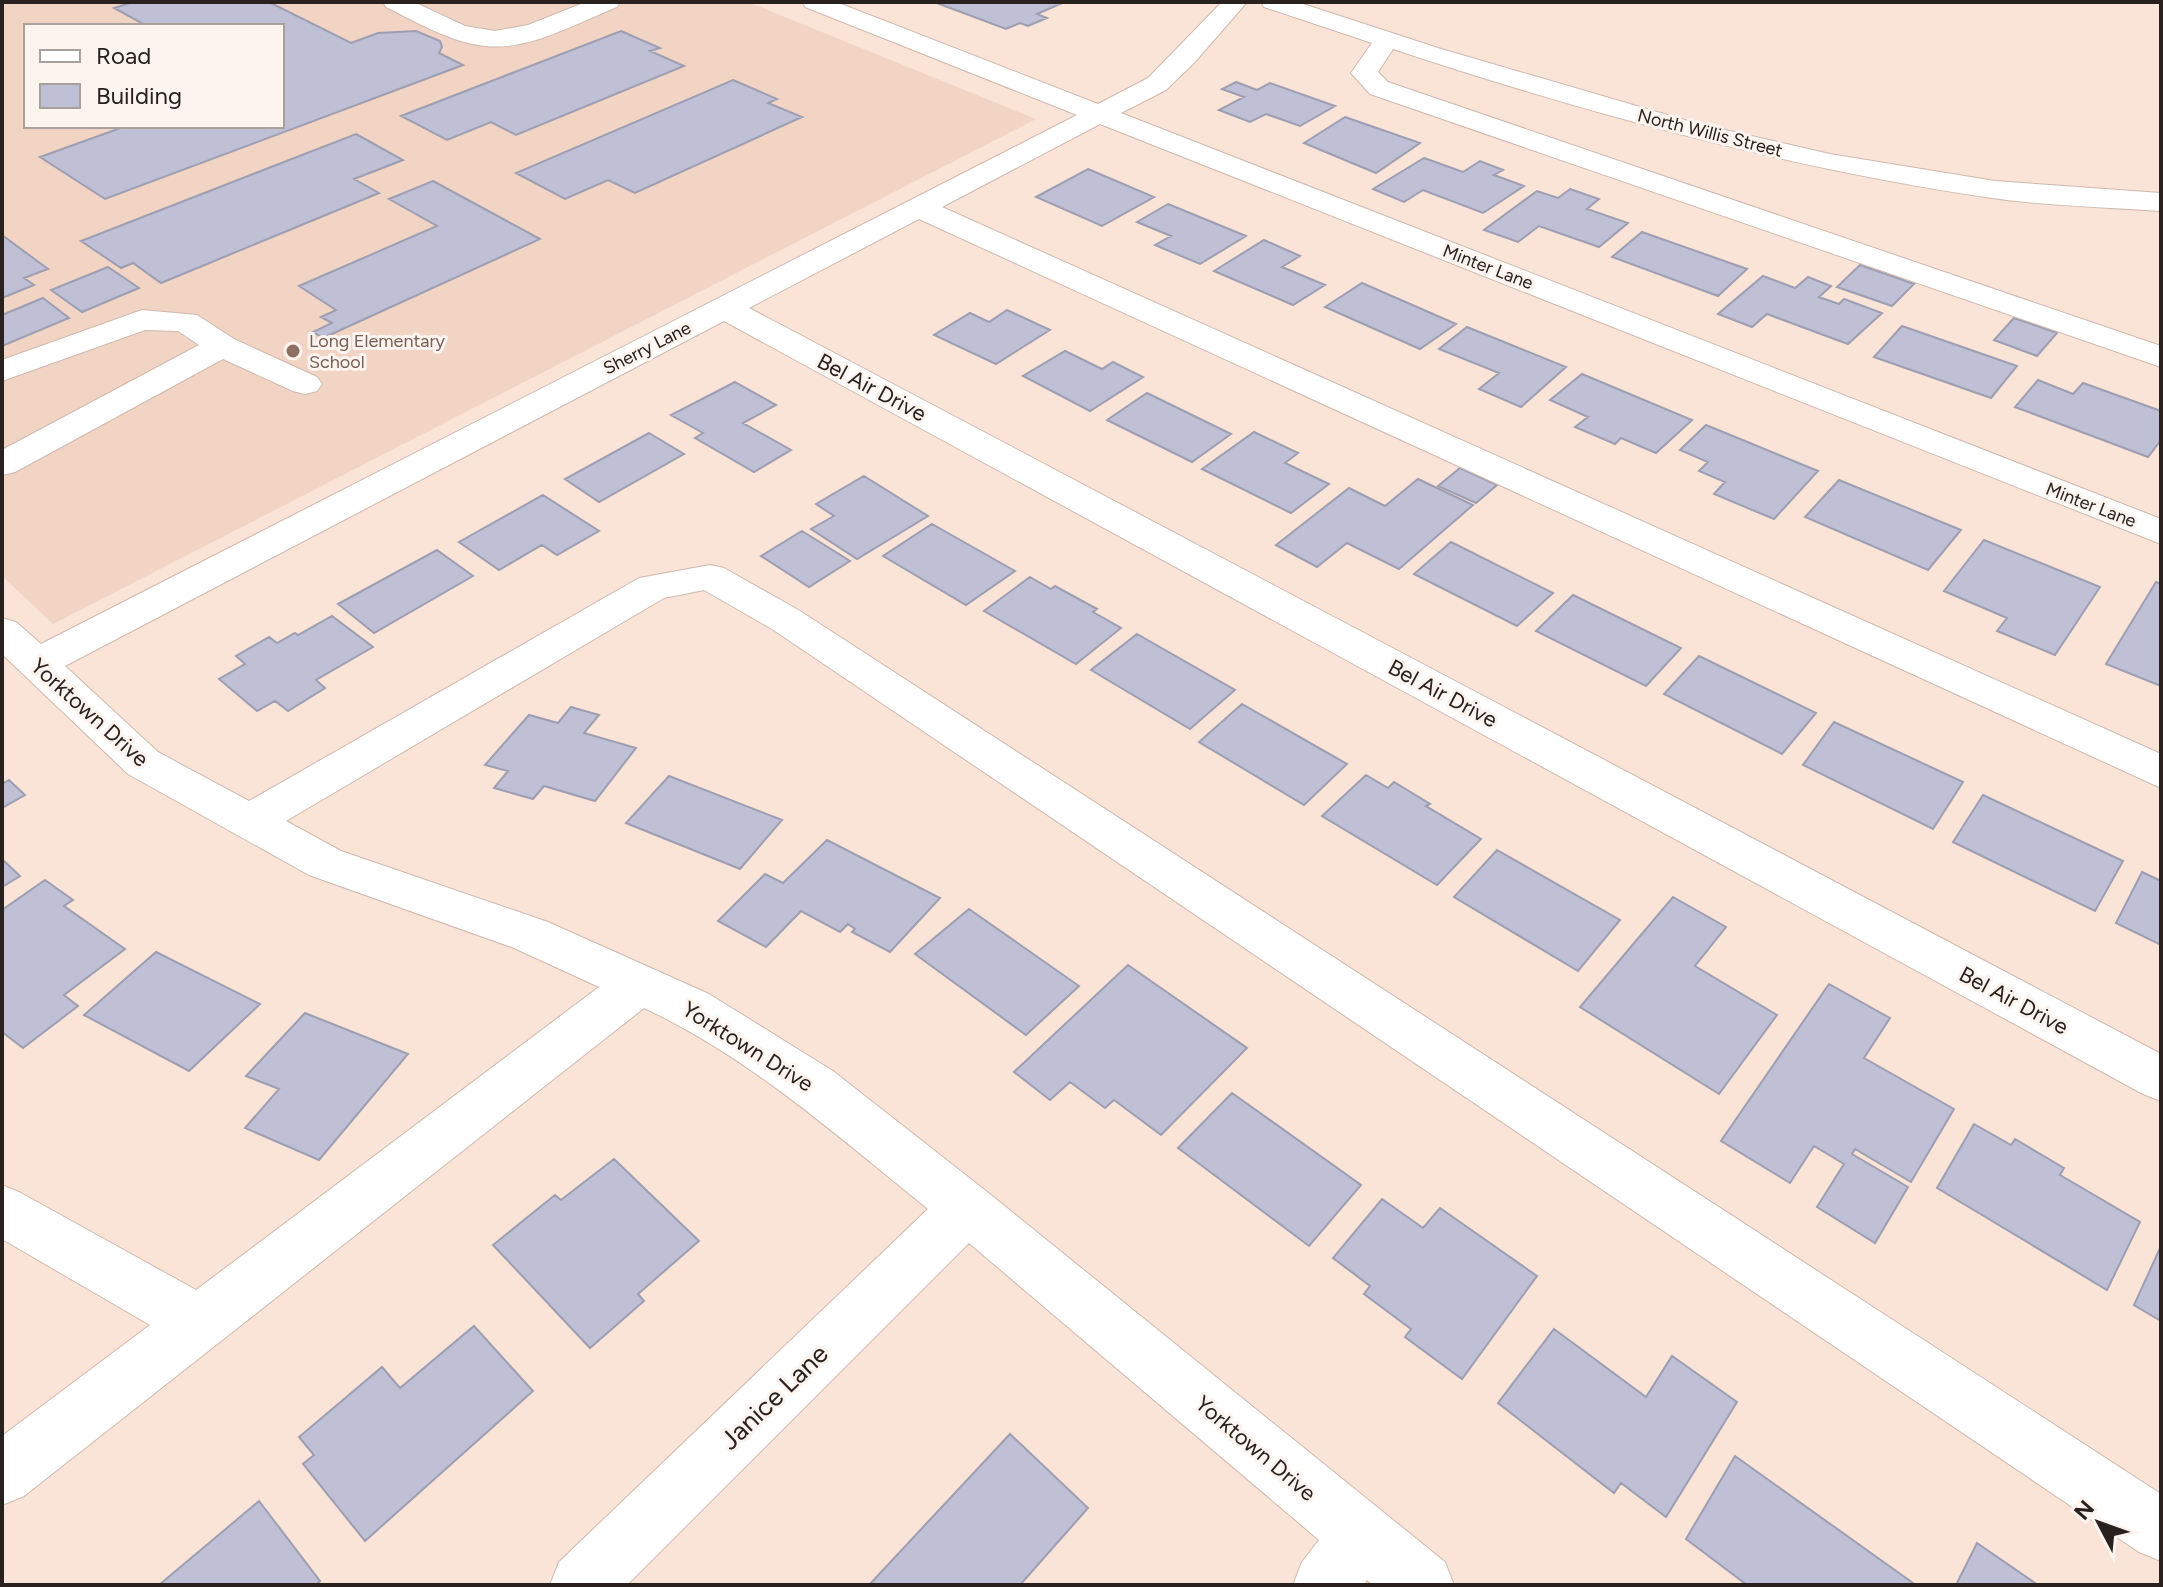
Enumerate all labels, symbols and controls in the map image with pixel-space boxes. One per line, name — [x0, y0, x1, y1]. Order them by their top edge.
legend — [24, 24, 284, 128]
text: Road — [96, 41, 151, 70]
text: Building — [96, 81, 182, 110]
street label: North Willis Street — [1635, 104, 1785, 162]
street label: Minter Lane — [1440, 240, 1536, 294]
street label: Sherry Lane — [599, 316, 695, 379]
place label: Long Elementary School — [309, 330, 446, 373]
marker: Long Elementary School — [284, 342, 302, 360]
street label: Bel Air Drive — [813, 347, 931, 427]
street label: Minter Lane — [2043, 478, 2139, 532]
street label: Yorktown Drive — [25, 652, 154, 772]
street label: Bel Air Drive — [1384, 653, 1502, 733]
street label: Bel Air Drive — [1955, 960, 2073, 1040]
street label: Yorktown Drive — [677, 995, 818, 1097]
street label: Janice Lane — [713, 1338, 835, 1456]
street label: Yorktown Drive — [1190, 1390, 1322, 1507]
north arrow — [2059, 1483, 2139, 1563]
text: N — [2069, 1495, 2100, 1525]

